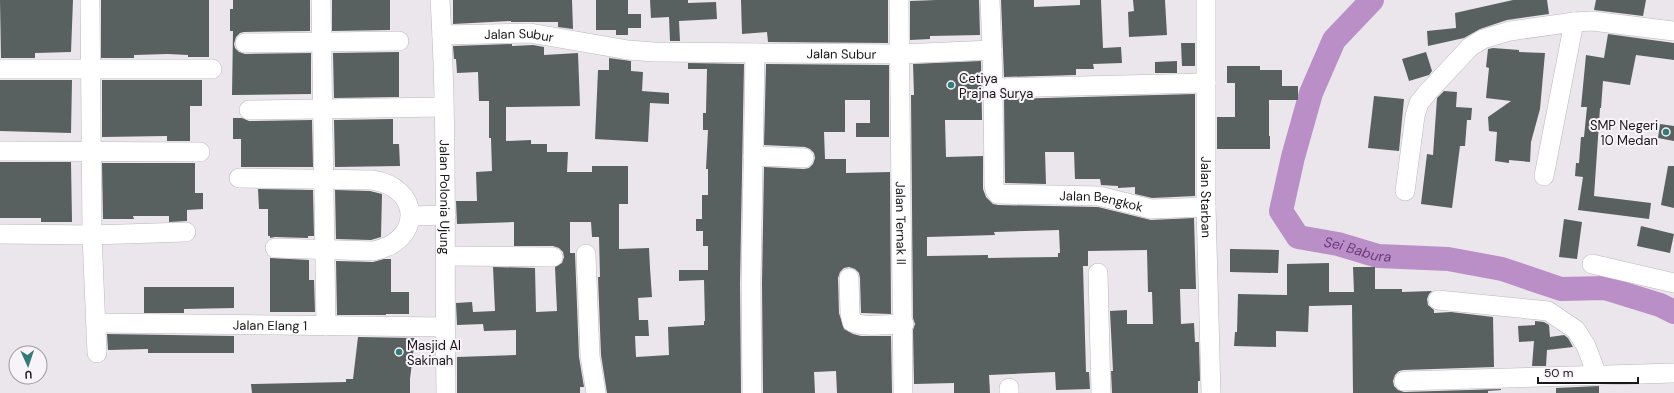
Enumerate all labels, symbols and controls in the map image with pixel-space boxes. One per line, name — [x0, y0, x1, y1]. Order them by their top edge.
street label: Jalan Subur — [484, 25, 555, 46]
street label: Jalan Subur — [806, 45, 877, 63]
place label: Cetiya Prajna Surya — [959, 70, 1033, 102]
marker: Cetiya Prajna Surya — [946, 80, 956, 90]
place label: SMP Negeri 10 Medan — [1590, 117, 1658, 149]
marker: SMP Negeri 10 Medan — [1661, 127, 1671, 137]
street label: Jalan Polonia Ujung — [436, 139, 453, 254]
street label: Jalan Starban — [1197, 156, 1215, 238]
street label: Jalan Ternak II — [892, 181, 910, 265]
street label: Jalan Bengkok — [1059, 187, 1145, 216]
water label: Sei Babura — [1323, 233, 1392, 266]
street label: Jalan Elang 1 — [233, 317, 307, 334]
place label: Masjid Al Sakinah — [407, 337, 461, 369]
north arrow — [8, 345, 48, 385]
marker: Masjid Al Sakinah — [394, 347, 404, 357]
scale bar — [1538, 359, 1638, 385]
text: 50 m — [1544, 365, 1573, 381]
text: U — [24, 368, 33, 382]

